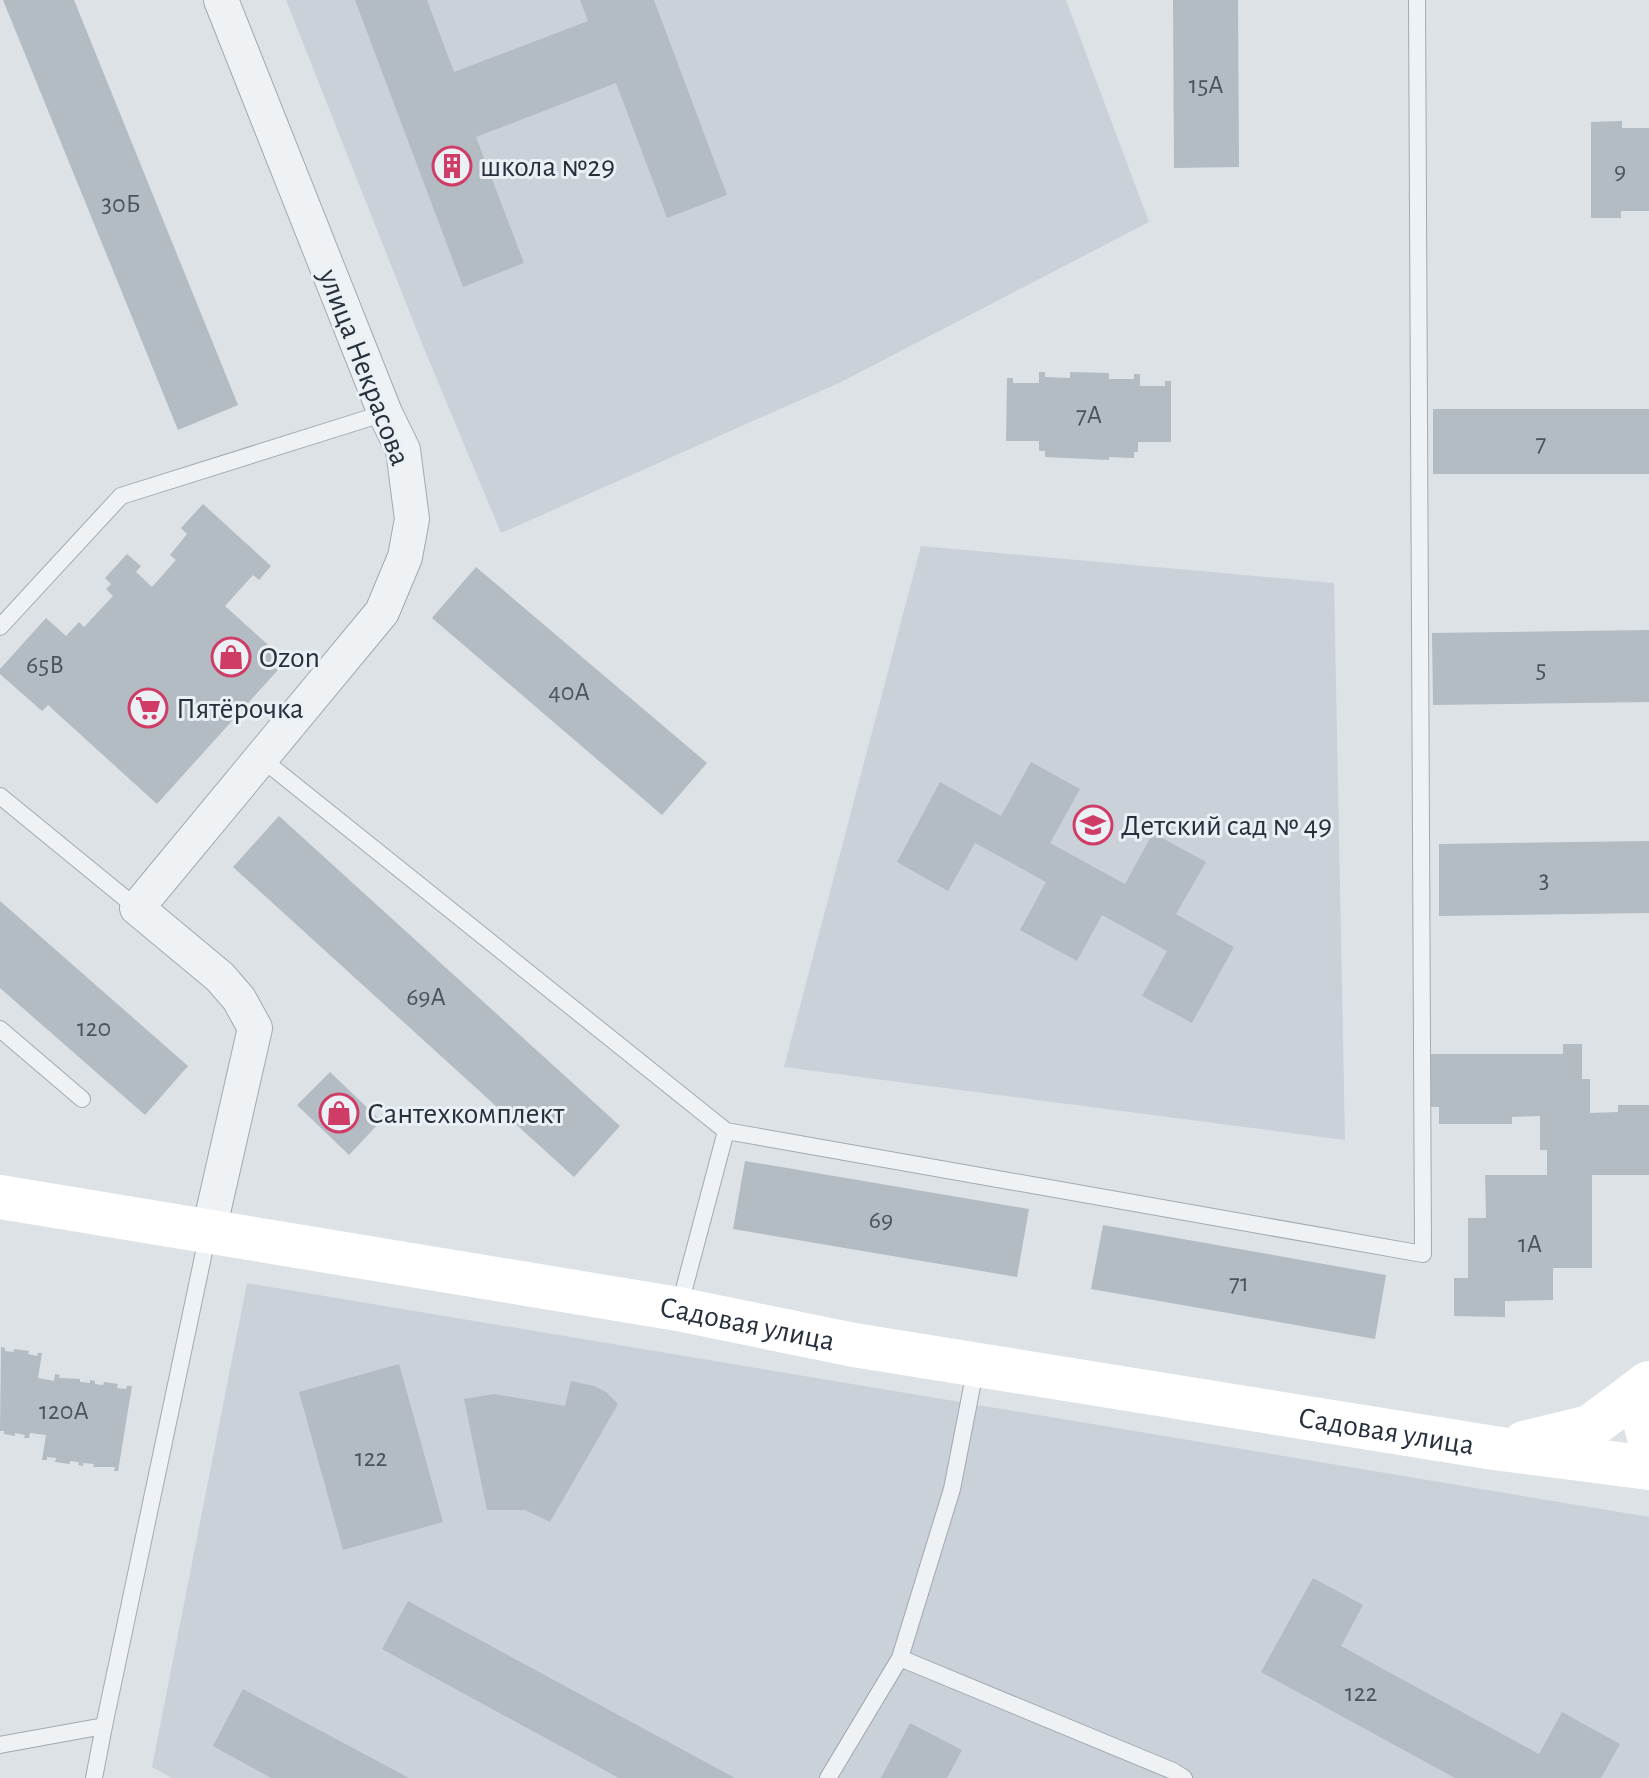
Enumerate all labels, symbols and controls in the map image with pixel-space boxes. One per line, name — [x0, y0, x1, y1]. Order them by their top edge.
house number: 15А — [1188, 72, 1224, 98]
building icon: школа №29 — [431, 145, 473, 187]
place label: школа №29 — [480, 152, 615, 182]
house number: 9 — [1614, 158, 1626, 184]
house number: 30Б — [101, 191, 141, 217]
street label: улица Некрасова — [313, 264, 415, 470]
house number: 7А — [1076, 402, 1102, 428]
house number: 7 — [1536, 430, 1547, 456]
shop icon: Ozon — [210, 636, 252, 678]
place label: Ozon — [259, 643, 320, 673]
house number: 65В — [26, 652, 64, 678]
house number: 5 — [1536, 656, 1546, 682]
house number: 40А — [548, 679, 590, 705]
supermarket icon: Пятёрочка — [127, 687, 169, 729]
place label: Пятёрочка — [176, 694, 304, 724]
school or university icon: Детский сад № 49 — [1072, 804, 1114, 846]
place label: Детский сад № 49 — [1121, 811, 1332, 841]
house number: 3 — [1539, 867, 1549, 893]
house number: 69А — [406, 984, 446, 1010]
house number: 120 — [77, 1015, 111, 1041]
shop icon: Сантехкомплект — [318, 1092, 360, 1134]
place label: Сантехкомплект — [367, 1099, 564, 1129]
house number: 69 — [869, 1207, 893, 1233]
house number: 1А — [1518, 1231, 1542, 1257]
house number: 71 — [1229, 1270, 1249, 1296]
street label: Садовая улица — [658, 1292, 837, 1357]
house number: 120А — [39, 1398, 89, 1424]
street label: Садовая улица — [1296, 1403, 1476, 1461]
house number: 122 — [355, 1445, 387, 1471]
house number: 122 — [1345, 1680, 1377, 1706]

